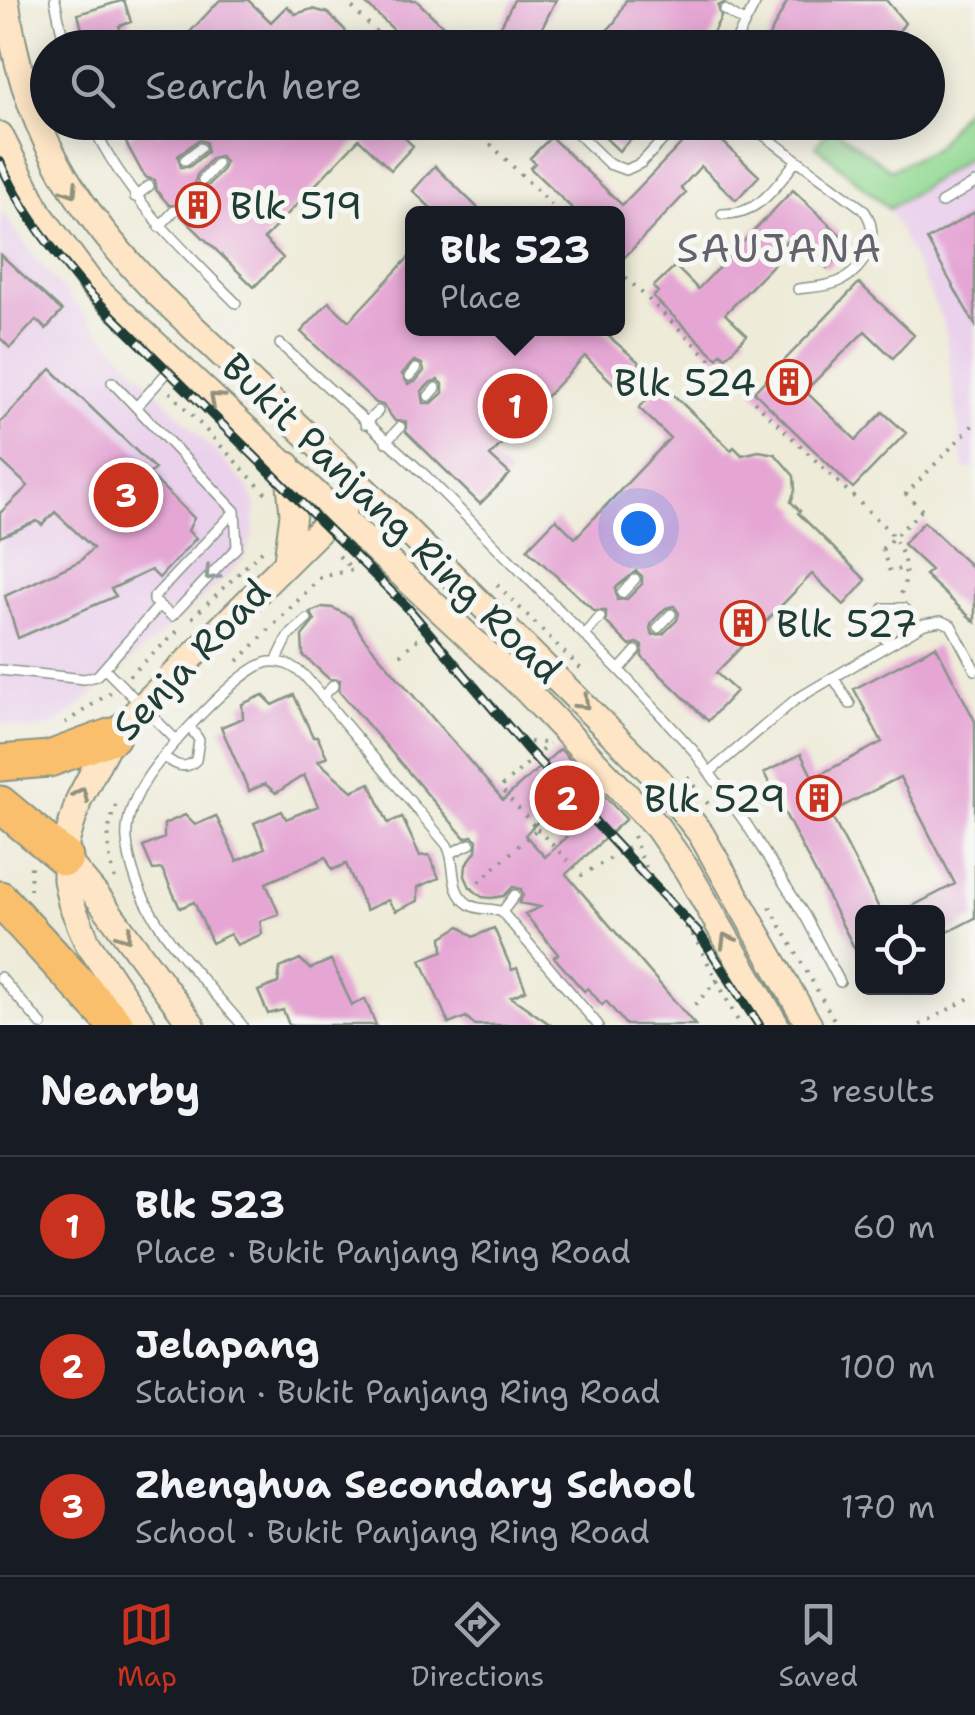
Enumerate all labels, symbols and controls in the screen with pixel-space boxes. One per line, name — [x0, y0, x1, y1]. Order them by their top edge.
search box — [30, 30, 945, 140]
icon: search — [65, 58, 120, 113]
text: Search here — [145, 60, 362, 111]
one-way arrow — [59, 179, 78, 197]
place label: Blk 519 — [230, 180, 362, 231]
building icon: Blk 519 — [175, 182, 221, 228]
popup — [405, 206, 625, 336]
district label: SAUJANA — [677, 221, 883, 275]
text: Blk 523 — [440, 224, 590, 275]
text: Place — [440, 275, 522, 318]
street label: Bukit Panjang Ring Road — [211, 342, 573, 694]
place label: Blk 524 — [614, 357, 756, 408]
building icon: Blk 524 — [766, 359, 812, 405]
pin: 1 — [482, 368, 548, 444]
one-way arrow — [209, 393, 228, 411]
pin: 3 — [94, 458, 158, 532]
your location — [613, 503, 664, 554]
one-way arrow — [205, 563, 223, 581]
street label: Senja Road — [101, 567, 281, 751]
place label: Blk 527 — [776, 598, 918, 649]
building icon: Blk 527 — [720, 600, 766, 646]
one-way arrow — [571, 691, 589, 709]
pin: 2 — [534, 760, 600, 836]
place label: Blk 529 — [644, 773, 786, 824]
building icon: Blk 529 — [796, 775, 842, 821]
one-way arrow — [70, 787, 90, 804]
map controls — [855, 905, 945, 995]
button: locate — [855, 905, 945, 995]
one-way arrow — [113, 924, 131, 942]
one-way arrow — [720, 933, 740, 951]
text: Nearby — [40, 1062, 200, 1118]
text: 3 results — [798, 1069, 935, 1112]
text: Blk 523 — [135, 1179, 285, 1230]
text: 1 — [65, 1205, 80, 1248]
text: 60 m — [853, 1205, 935, 1248]
text: Place · Bukit Panjang Ring Road — [135, 1230, 631, 1273]
text: Jelapang — [135, 1319, 319, 1370]
text: 2 — [61, 1345, 84, 1388]
text: 100 m — [839, 1345, 935, 1388]
text: Station · Bukit Panjang Ring Road — [135, 1370, 660, 1413]
text: Zhenghua Secondary School — [135, 1459, 695, 1510]
text: 3 — [61, 1485, 84, 1528]
text: 170 m — [841, 1485, 935, 1528]
text: School · Bukit Panjang Ring Road — [135, 1510, 650, 1553]
tab: Map — [117, 1597, 177, 1695]
tab: Directions — [411, 1597, 544, 1695]
tab: Saved — [778, 1597, 858, 1695]

